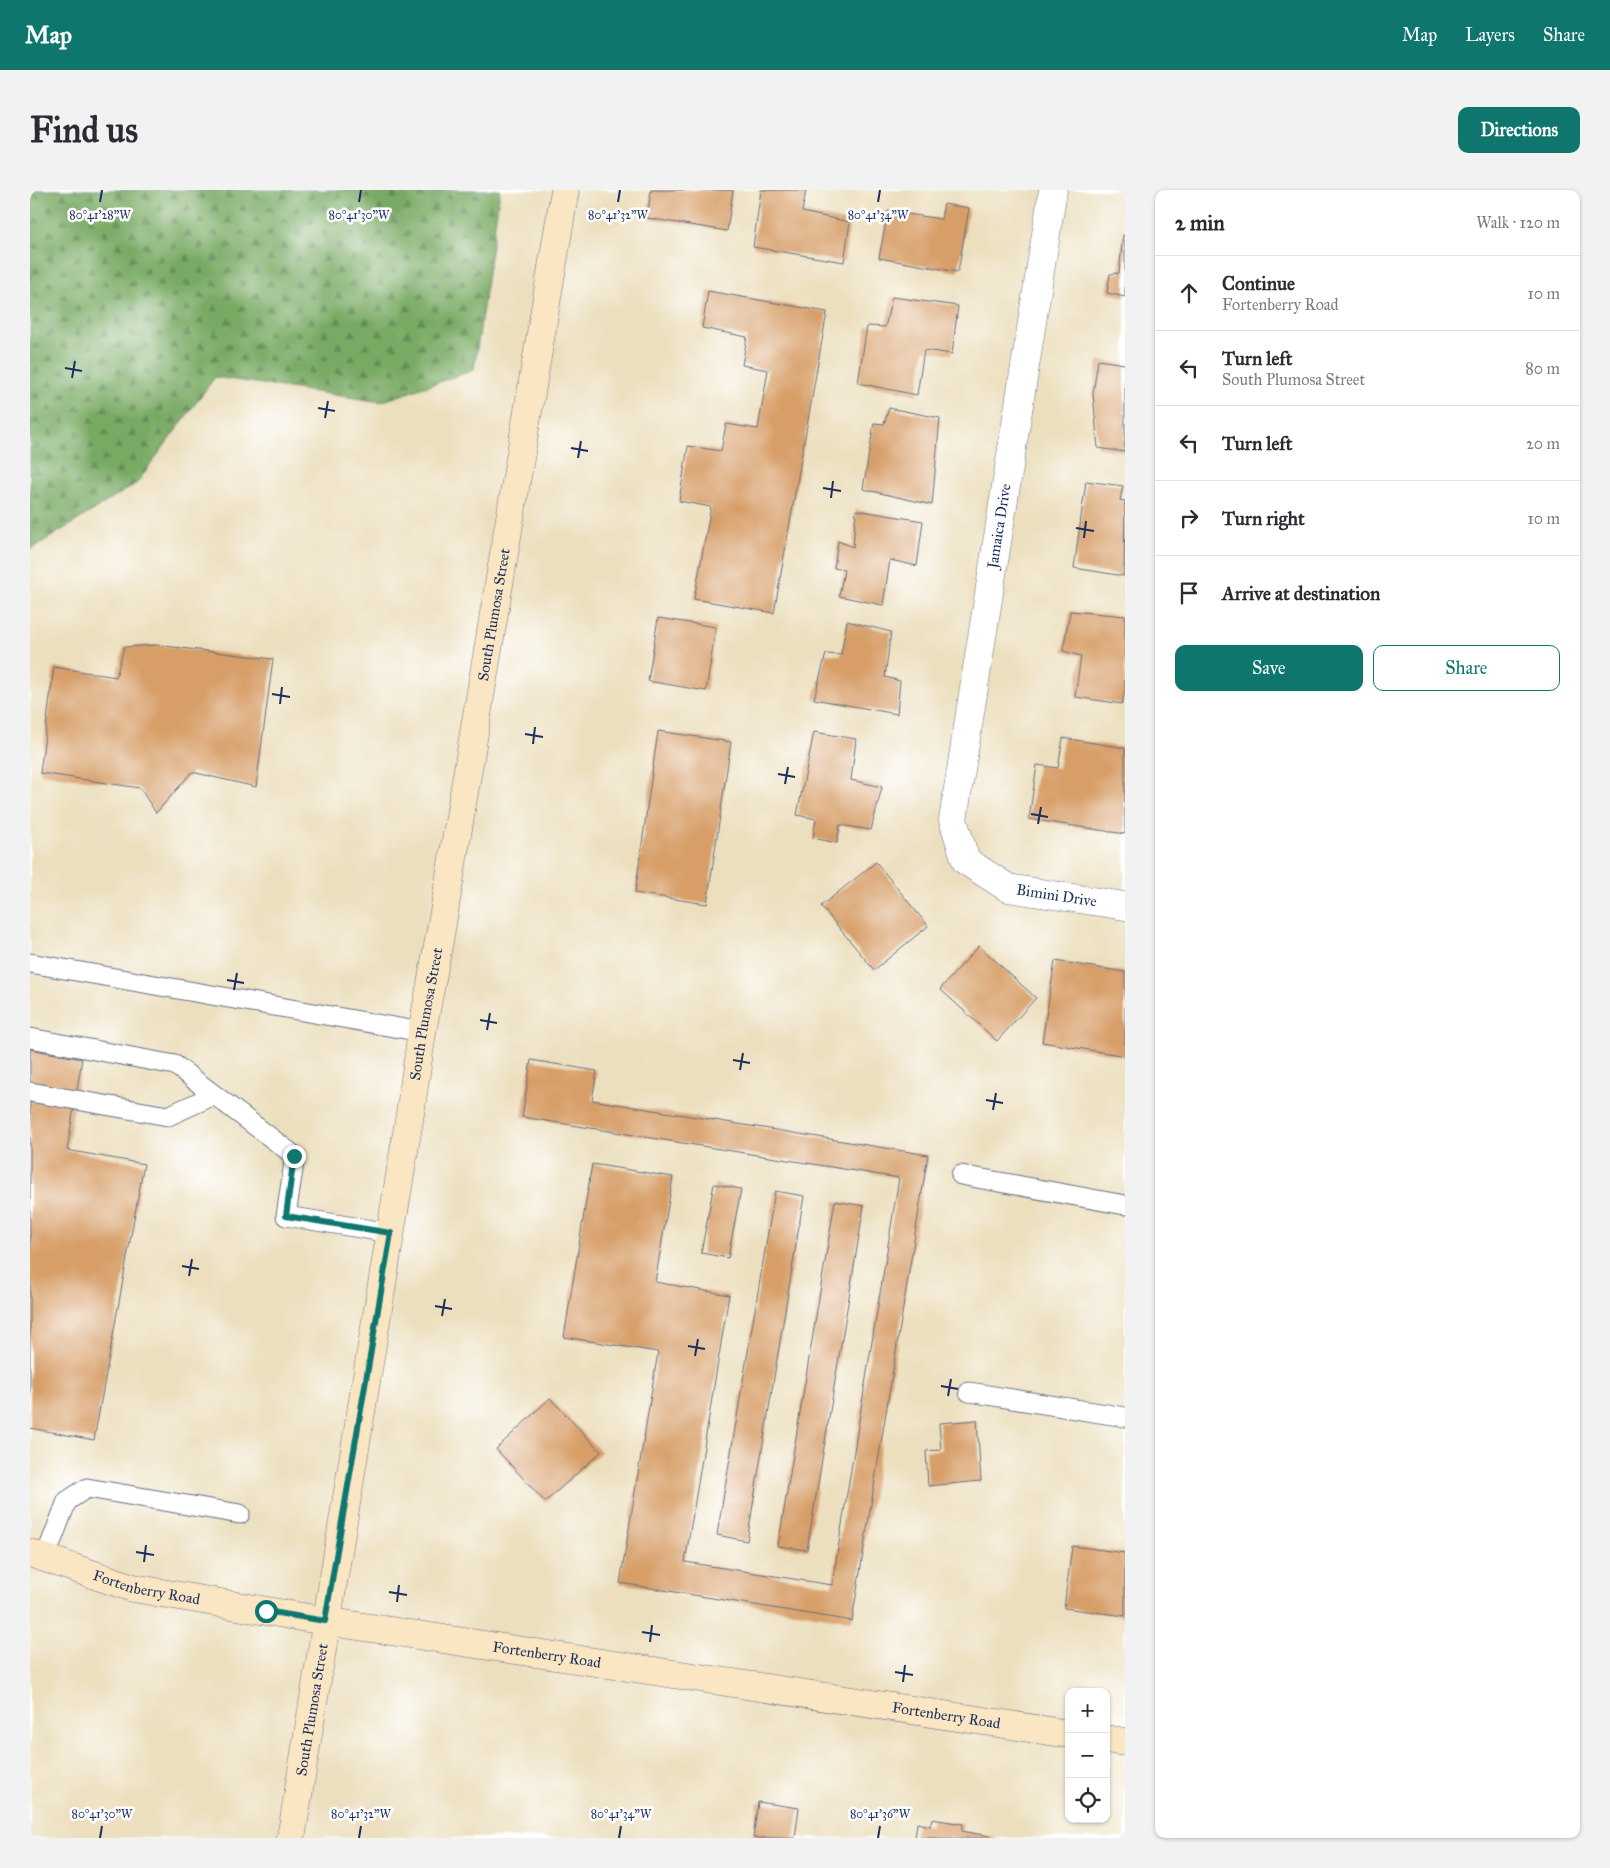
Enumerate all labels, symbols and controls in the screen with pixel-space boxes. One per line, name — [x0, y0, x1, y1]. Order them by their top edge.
text: Map — [25, 20, 72, 50]
text: Map — [1402, 24, 1437, 46]
text: Layers — [1465, 24, 1515, 46]
text: Share — [1543, 24, 1585, 46]
button: Directions — [1458, 107, 1580, 153]
text: Find us — [30, 109, 138, 152]
text: 80°41'28"W — [69, 208, 131, 222]
text: 80°41'30"W — [329, 208, 390, 222]
text: 80°41'32"W — [588, 208, 649, 222]
text: 80°41'34"W — [848, 208, 909, 222]
text: 2 min — [1175, 210, 1225, 236]
text: Walk · 120 m — [1476, 213, 1560, 232]
text: Continue — [1222, 272, 1295, 295]
icon: ahead — [1175, 279, 1203, 307]
text: 10 m — [1528, 284, 1560, 303]
text: Fortenberry Road — [1222, 295, 1339, 314]
text: Turn left — [1222, 347, 1292, 370]
icon: left — [1175, 354, 1203, 382]
text: 80 m — [1525, 359, 1560, 378]
text: South Plumosa Street — [1222, 370, 1365, 389]
icon: left — [1175, 429, 1203, 457]
text: Turn left — [1222, 432, 1292, 455]
text: 20 m — [1526, 434, 1560, 453]
street label: Jamaica Drive — [983, 482, 1016, 572]
icon: right — [1175, 504, 1203, 532]
text: Turn right — [1222, 507, 1305, 530]
text: 10 m — [1528, 509, 1560, 528]
street label: South Plumosa Street — [474, 546, 514, 682]
icon: arrive — [1175, 579, 1203, 607]
text: Arrive at destination — [1222, 582, 1380, 605]
button: Save — [1175, 645, 1363, 691]
button: Share — [1373, 645, 1560, 691]
street label: Bimini Drive — [1015, 880, 1098, 911]
street label: South Plumosa Street — [406, 946, 447, 1082]
route end — [283, 1145, 306, 1168]
street label: Fortenberry Road — [91, 1566, 202, 1608]
route start — [255, 1600, 278, 1623]
street label: Fortenberry Road — [491, 1638, 603, 1672]
street label: South Plumosa Street — [292, 1641, 332, 1777]
map controls — [1065, 1688, 1110, 1823]
button: + — [1065, 1688, 1110, 1733]
street label: Fortenberry Road — [891, 1698, 1002, 1733]
button: − — [1065, 1733, 1110, 1778]
button: locate — [1065, 1778, 1110, 1823]
text: 80°41'30"W — [72, 1807, 133, 1821]
text: 80°41'32"W — [331, 1807, 392, 1821]
text: 80°41'34"W — [591, 1807, 652, 1821]
text: 80°41'36"W — [850, 1807, 911, 1821]

